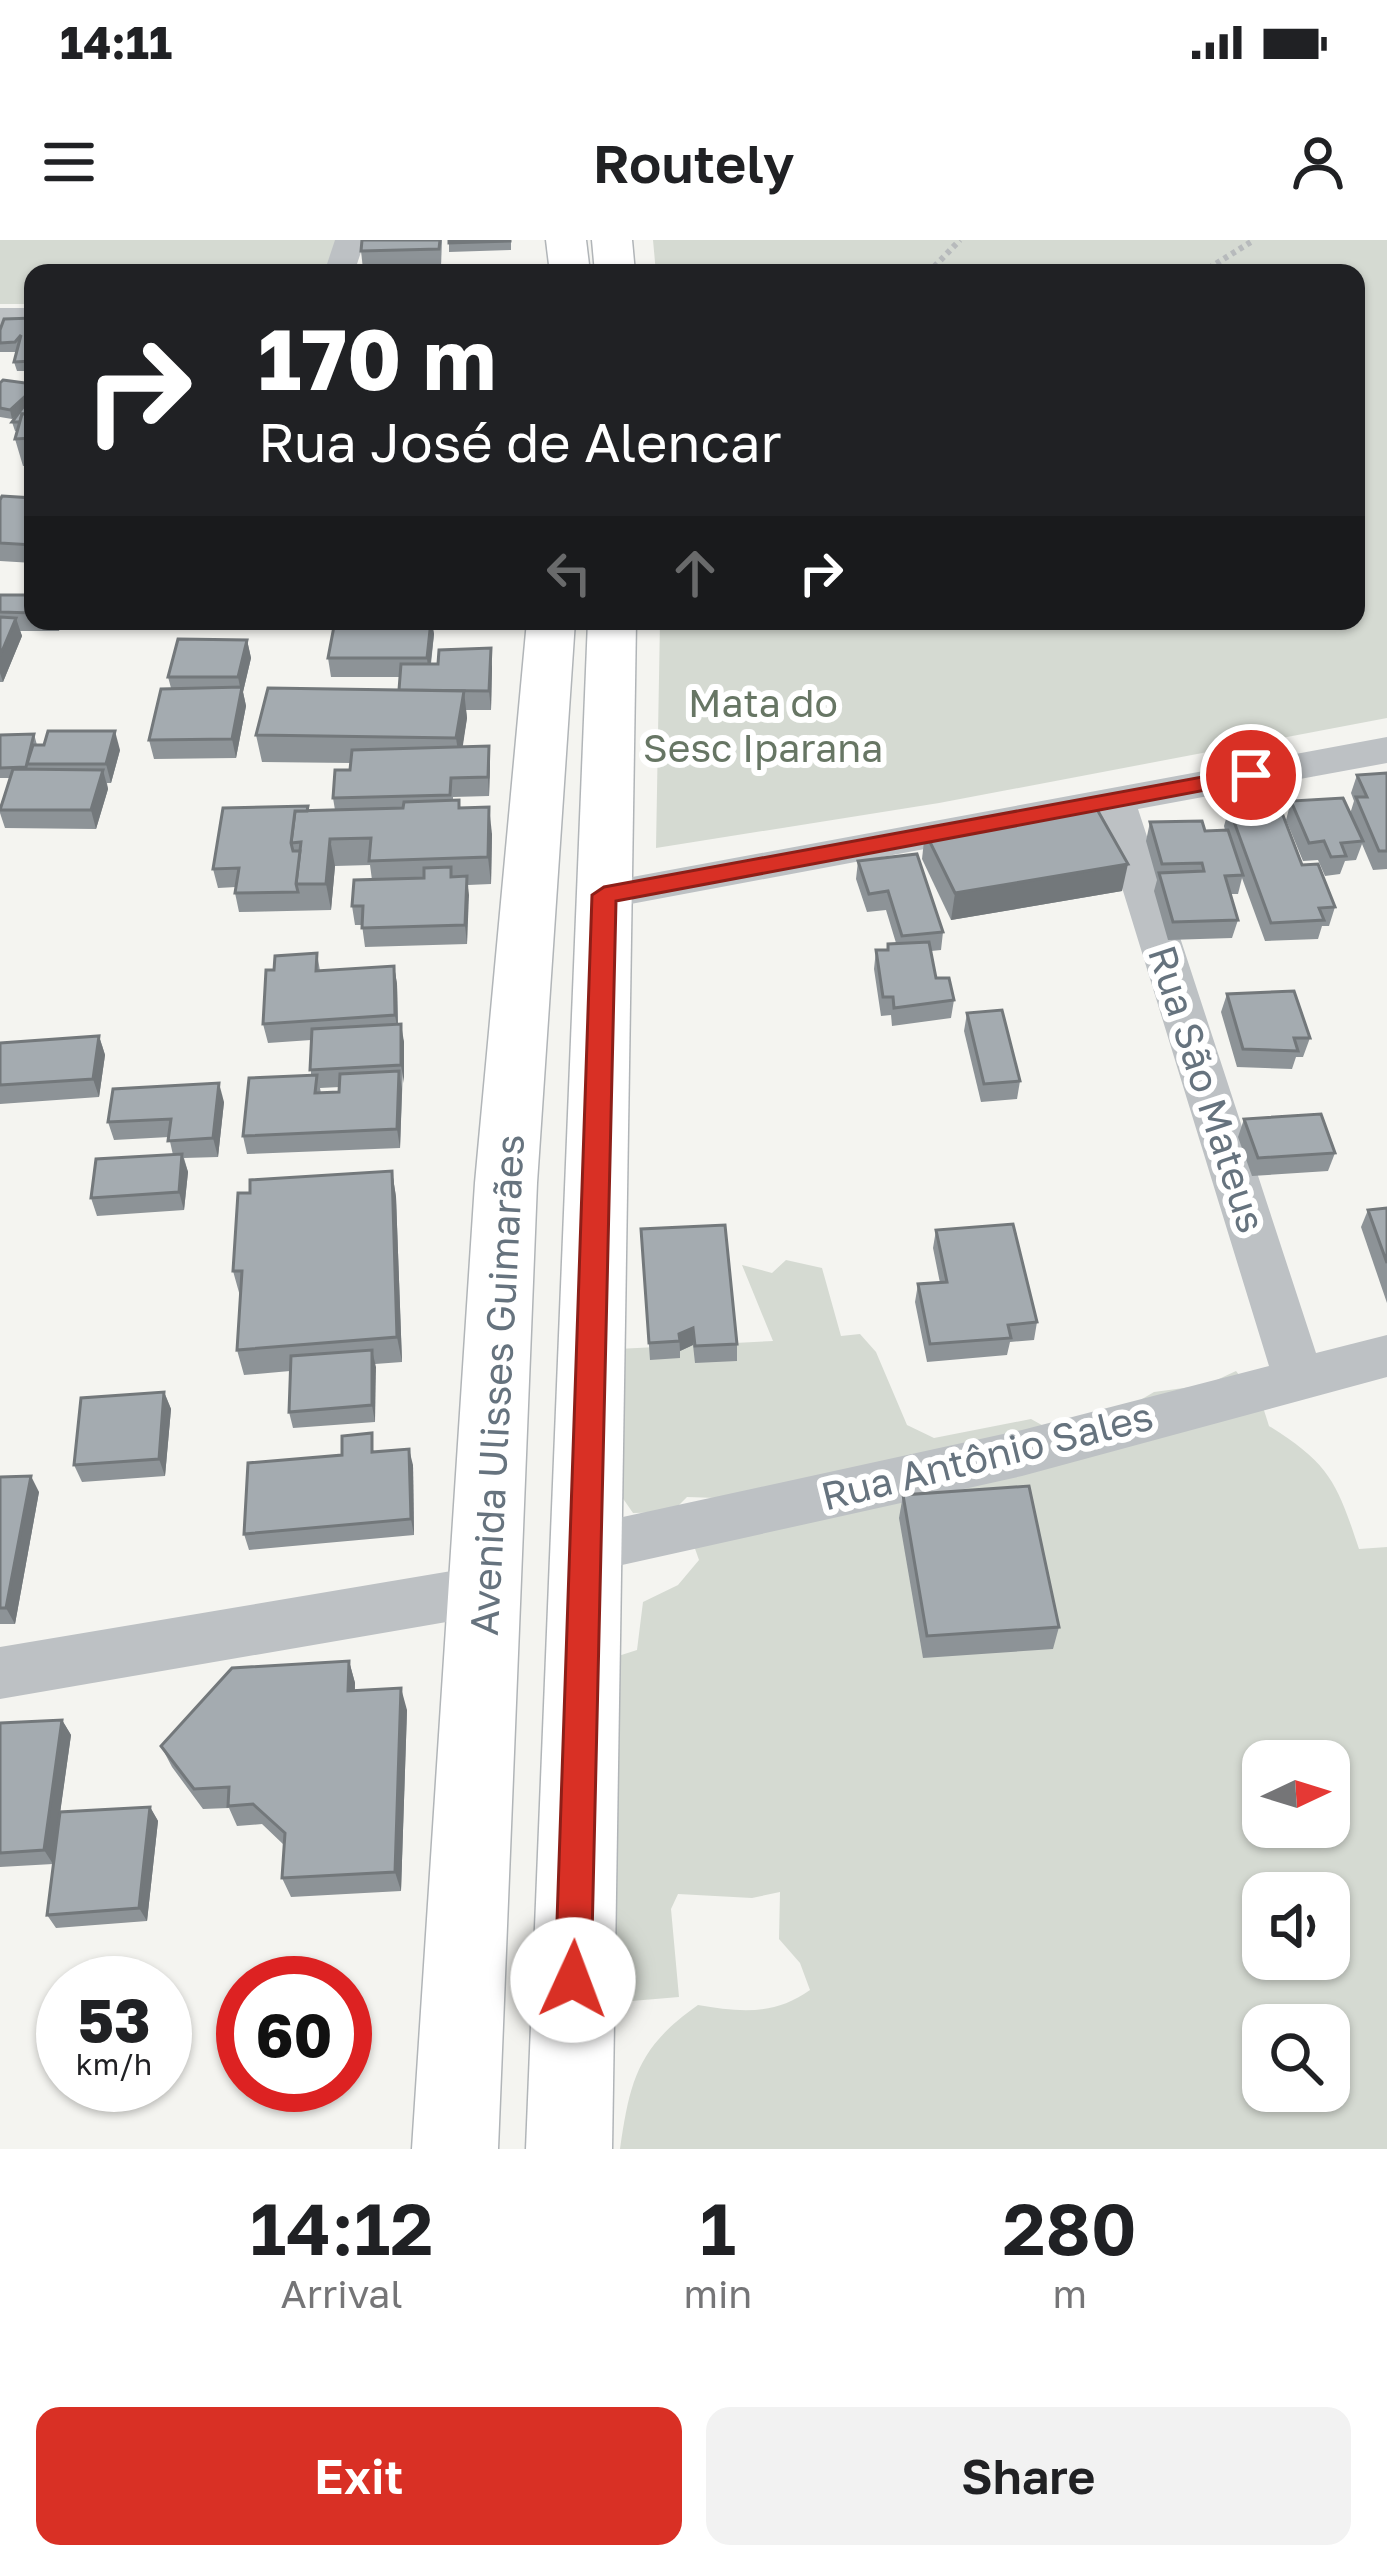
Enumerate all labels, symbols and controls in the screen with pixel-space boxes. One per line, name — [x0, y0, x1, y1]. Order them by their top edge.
text: 14:11 — [60, 15, 172, 69]
icon: menu — [36, 129, 102, 195]
icon: person — [1285, 129, 1351, 195]
text: Routely — [593, 130, 794, 195]
text: 170 m — [258, 308, 496, 408]
icon: right — [60, 312, 216, 468]
text: Rua José de Alencar — [258, 409, 782, 474]
icon: left — [536, 540, 602, 606]
icon: ahead — [662, 540, 728, 606]
icon: right — [788, 540, 854, 606]
park label: Mata do Sesc Iparana — [643, 679, 883, 771]
pin — [1200, 724, 1302, 826]
icon: arrive — [1218, 742, 1284, 808]
street label: Rua São Mateus — [1139, 939, 1276, 1238]
street label: Avenida Ulisses Guimarães — [460, 1133, 533, 1637]
street label: Rua Antônio Sales — [816, 1392, 1157, 1519]
north arrow — [1242, 1740, 1350, 1848]
map controls — [1242, 1740, 1350, 2112]
button: sound — [1242, 1872, 1350, 1980]
position arrow — [510, 1917, 636, 2043]
speed limit sign: 60 — [216, 1956, 372, 2112]
text: 53 — [77, 1983, 151, 2055]
button: search — [1242, 2004, 1350, 2112]
text: km/h — [76, 2046, 152, 2082]
text: 14:12 — [250, 2184, 433, 2271]
text: 1 — [700, 2184, 736, 2271]
text: 280 — [1002, 2184, 1137, 2271]
text: Arrival — [281, 2270, 403, 2317]
text: min — [683, 2270, 752, 2317]
text: m — [1052, 2270, 1087, 2317]
button: Exit — [36, 2407, 682, 2545]
button: Share — [706, 2407, 1351, 2545]

